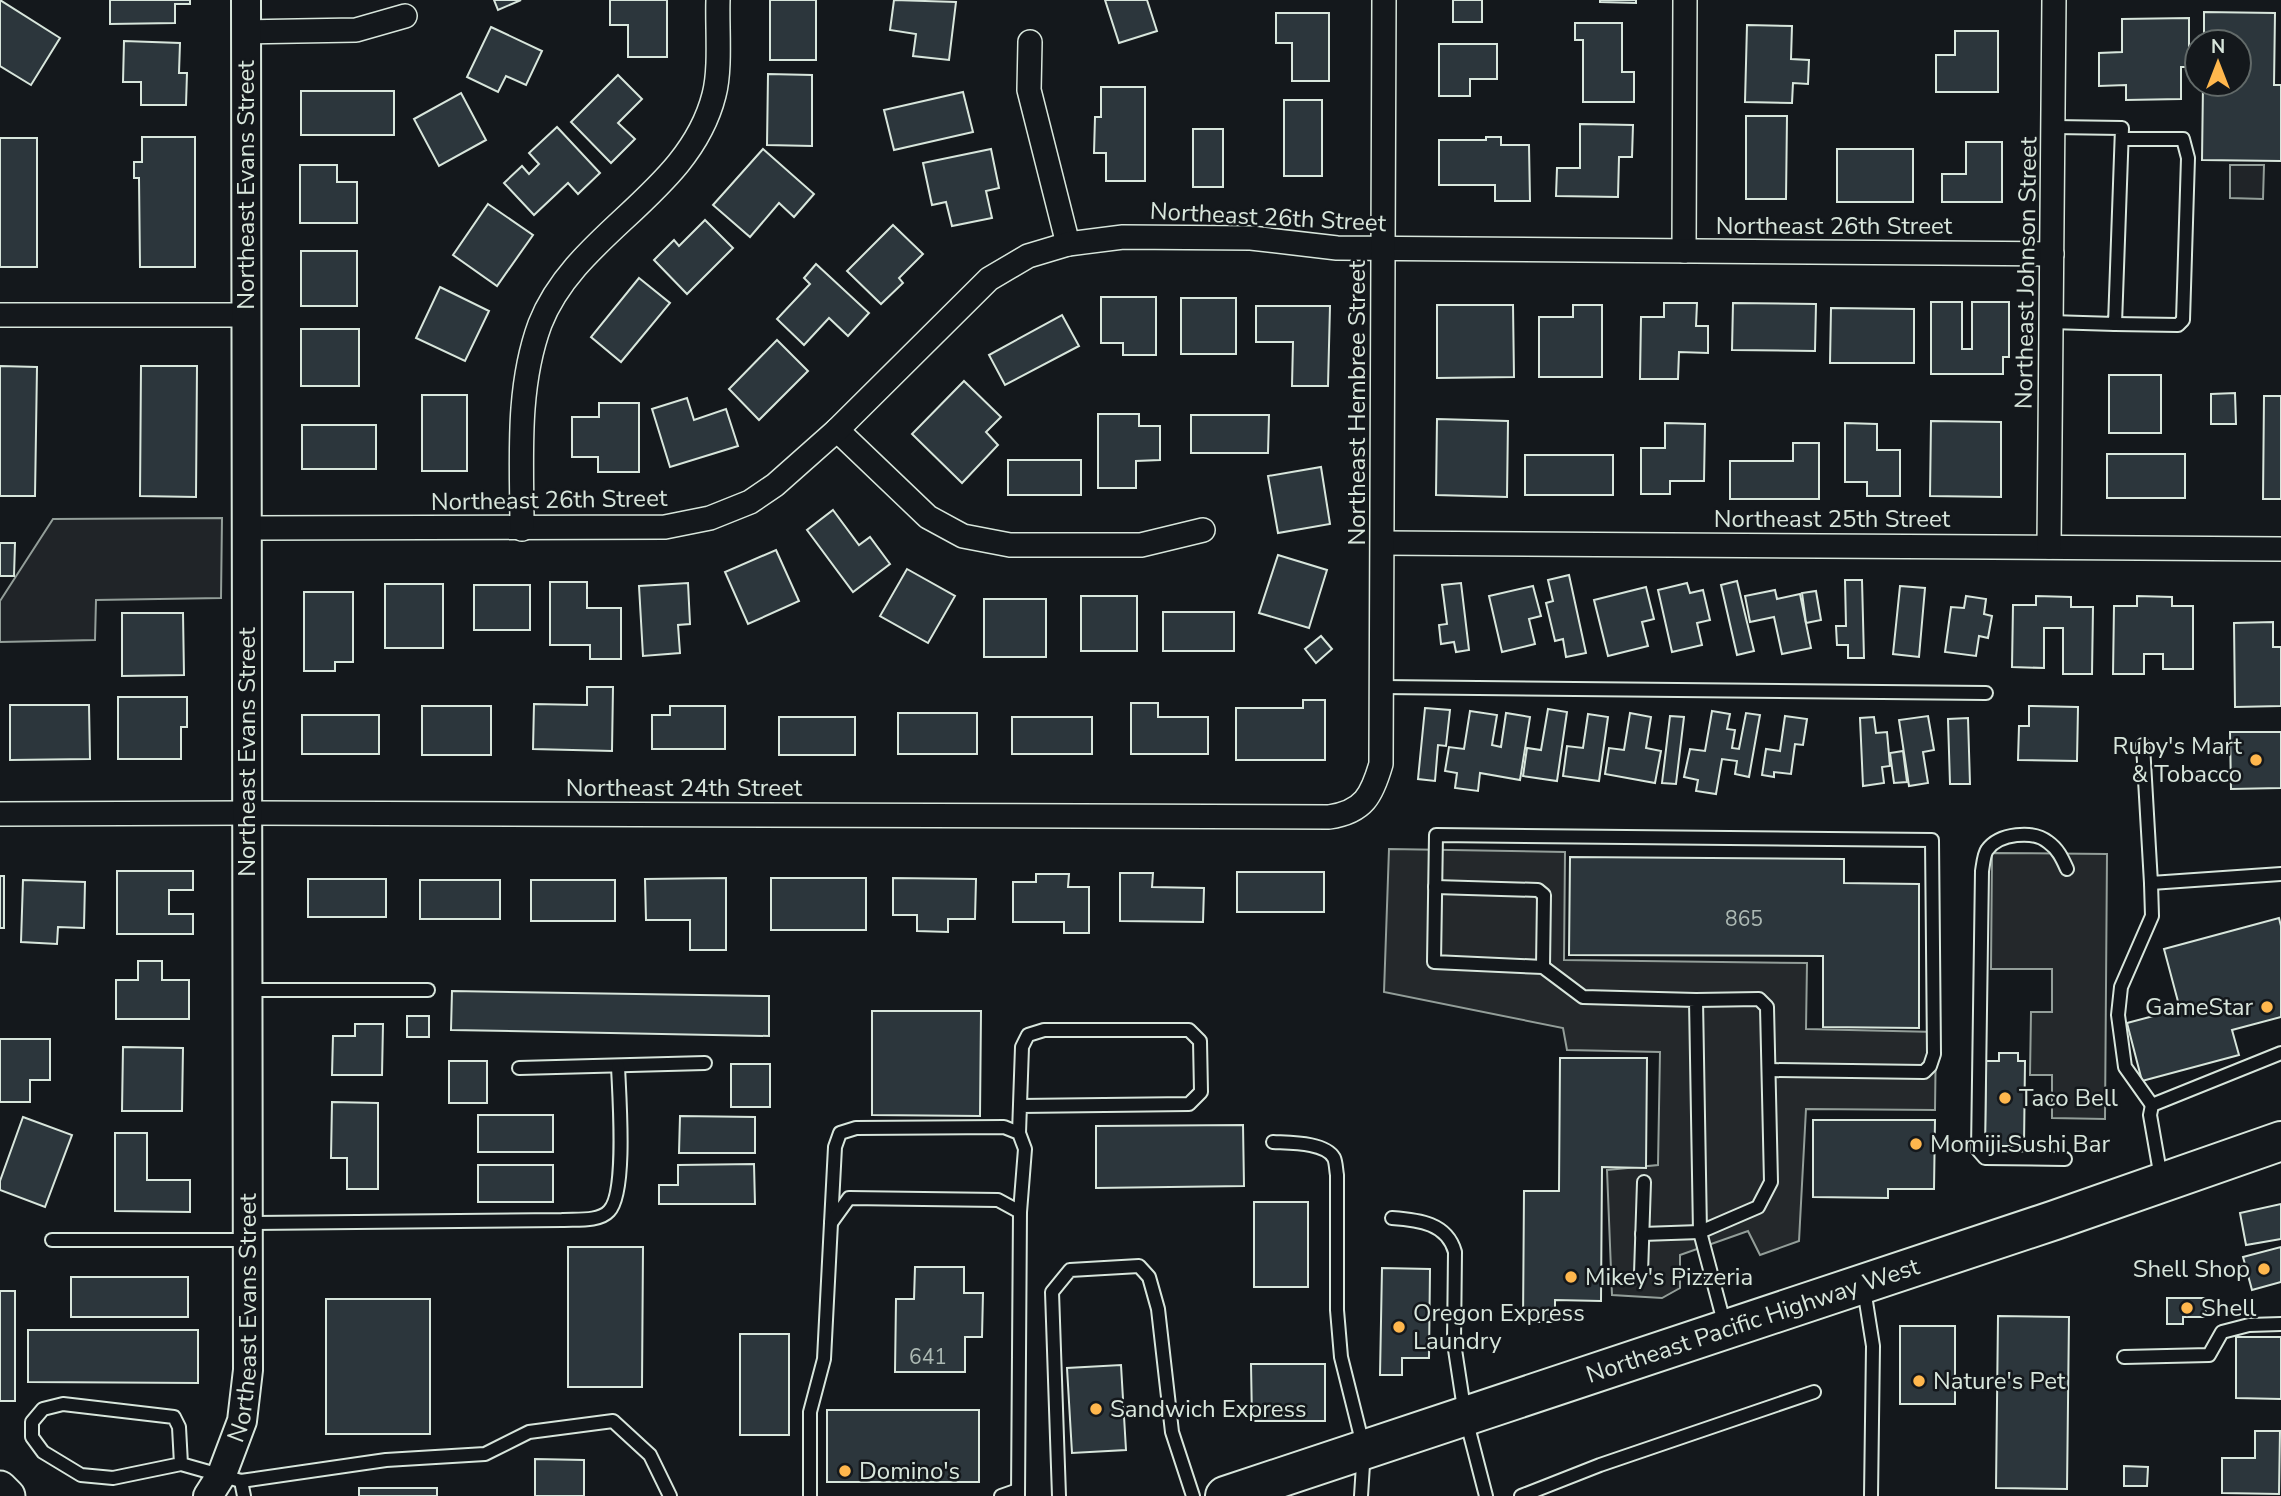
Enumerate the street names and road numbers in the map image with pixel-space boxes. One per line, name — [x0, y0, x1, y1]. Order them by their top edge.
street label: Northeast Evans Street — [230, 60, 262, 310]
street label: Northeast Johnson Street — [2008, 136, 2044, 409]
street label: Northeast 26th Street — [1149, 195, 1387, 239]
street label: Northeast 26th Street — [1716, 210, 1953, 242]
street label: Northeast Hembree Street — [1341, 260, 1373, 546]
street label: Northeast 26th Street — [431, 482, 668, 518]
street label: Northeast 25th Street — [1714, 503, 1951, 535]
street label: Northeast Evans Street — [231, 627, 263, 877]
street label: Northeast 24th Street — [566, 772, 803, 804]
street label: Northeast Evans Street — [219, 1193, 264, 1447]
street label: Northeast Pacific Highway West — [1582, 1250, 1924, 1391]

